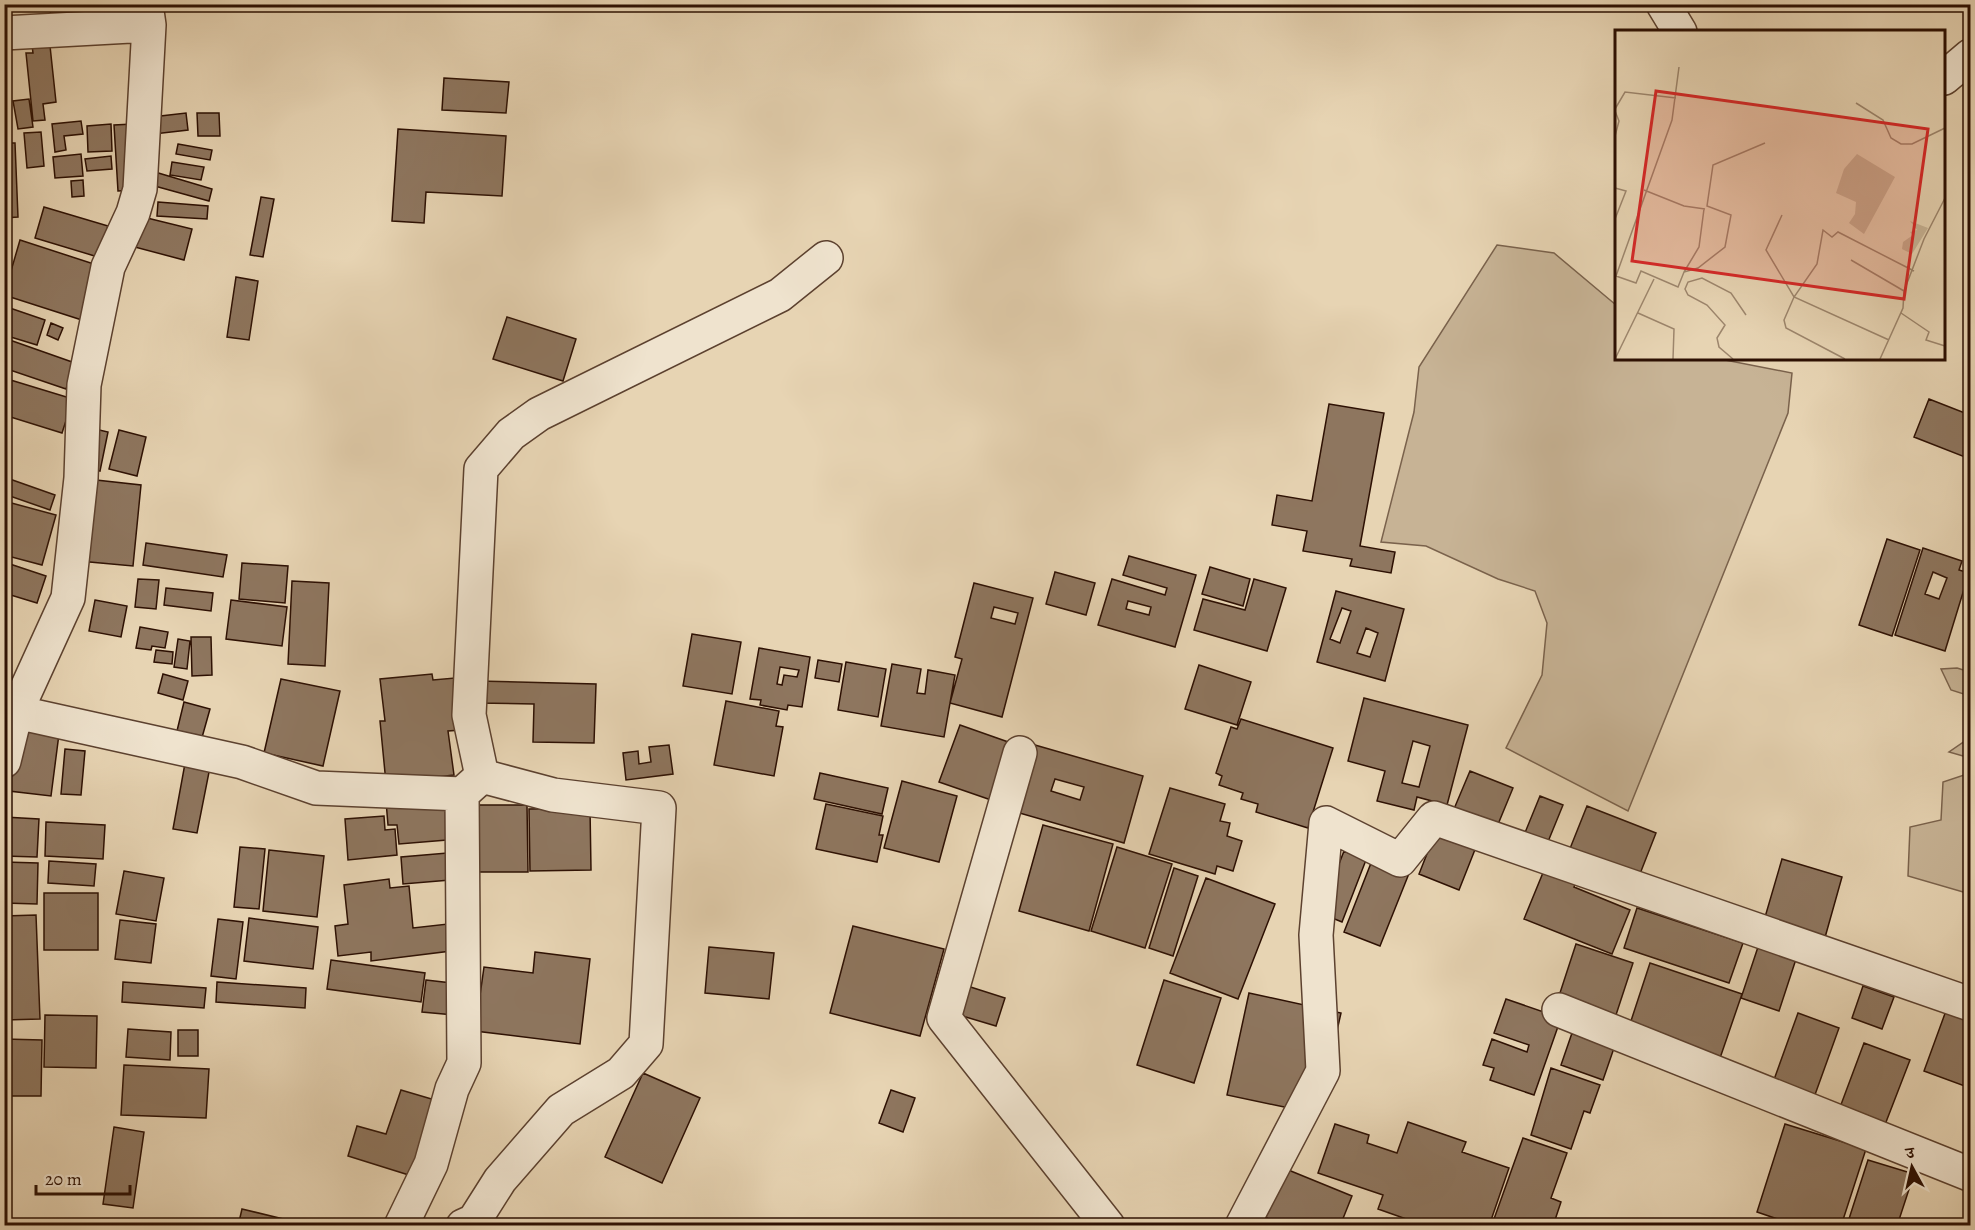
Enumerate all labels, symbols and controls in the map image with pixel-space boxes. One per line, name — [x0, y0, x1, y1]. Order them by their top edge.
inset map — [1615, 30, 1945, 360]
north arrow — [1882, 1137, 1942, 1197]
text: उ — [1903, 1141, 1917, 1165]
scale bar — [36, 1158, 130, 1196]
text: 20 m — [45, 1167, 82, 1191]

